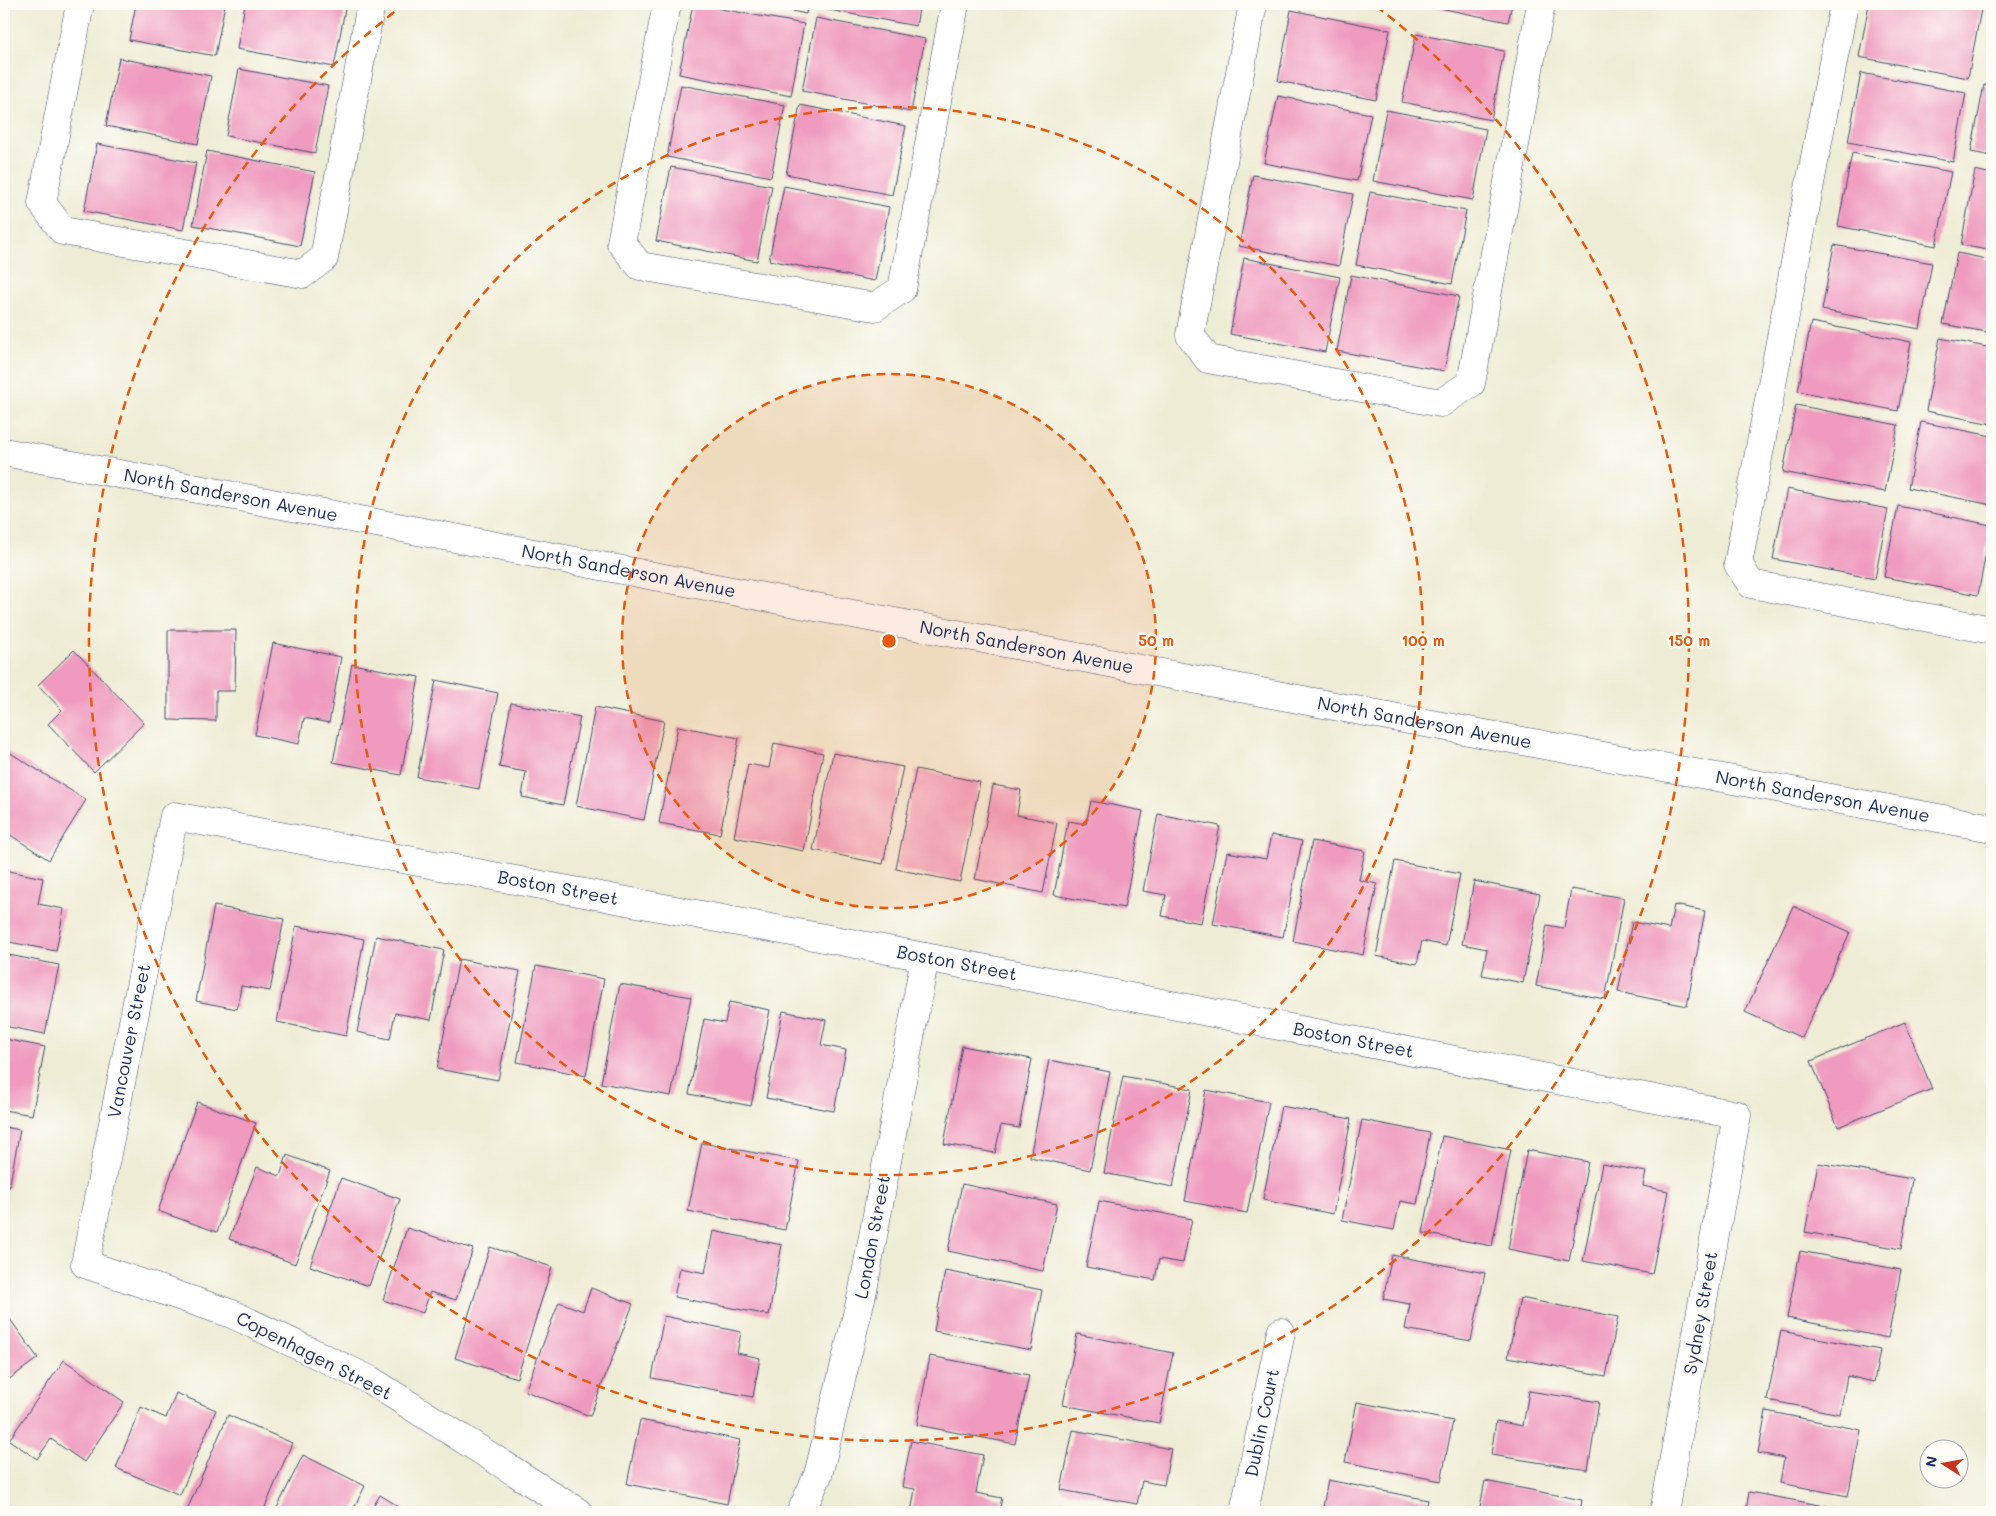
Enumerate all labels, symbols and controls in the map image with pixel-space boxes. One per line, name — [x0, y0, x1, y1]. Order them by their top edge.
street label: North Sanderson Avenue — [122, 462, 340, 527]
street label: North Sanderson Avenue — [520, 538, 738, 602]
street label: North Sanderson Avenue — [918, 614, 1136, 678]
text: 50 m — [1138, 630, 1174, 650]
text: 100 m — [1401, 630, 1445, 650]
text: 150 m — [1668, 630, 1710, 650]
centre of rings — [880, 632, 898, 650]
street label: North Sanderson Avenue — [1316, 690, 1534, 753]
street label: North Sanderson Avenue — [1714, 764, 1932, 827]
street label: Boston Street — [496, 864, 620, 910]
street label: Boston Street — [895, 939, 1019, 986]
street label: Vancouver Street — [101, 962, 155, 1120]
street label: Boston Street — [1291, 1016, 1416, 1063]
street label: London Street — [848, 1173, 895, 1301]
street label: Sydney Street — [1677, 1249, 1723, 1376]
street label: Copenhagen Street — [232, 1305, 396, 1405]
street label: Dublin Court — [1239, 1366, 1284, 1479]
north arrow — [1918, 1438, 1968, 1488]
text: N — [1920, 1454, 1941, 1468]

